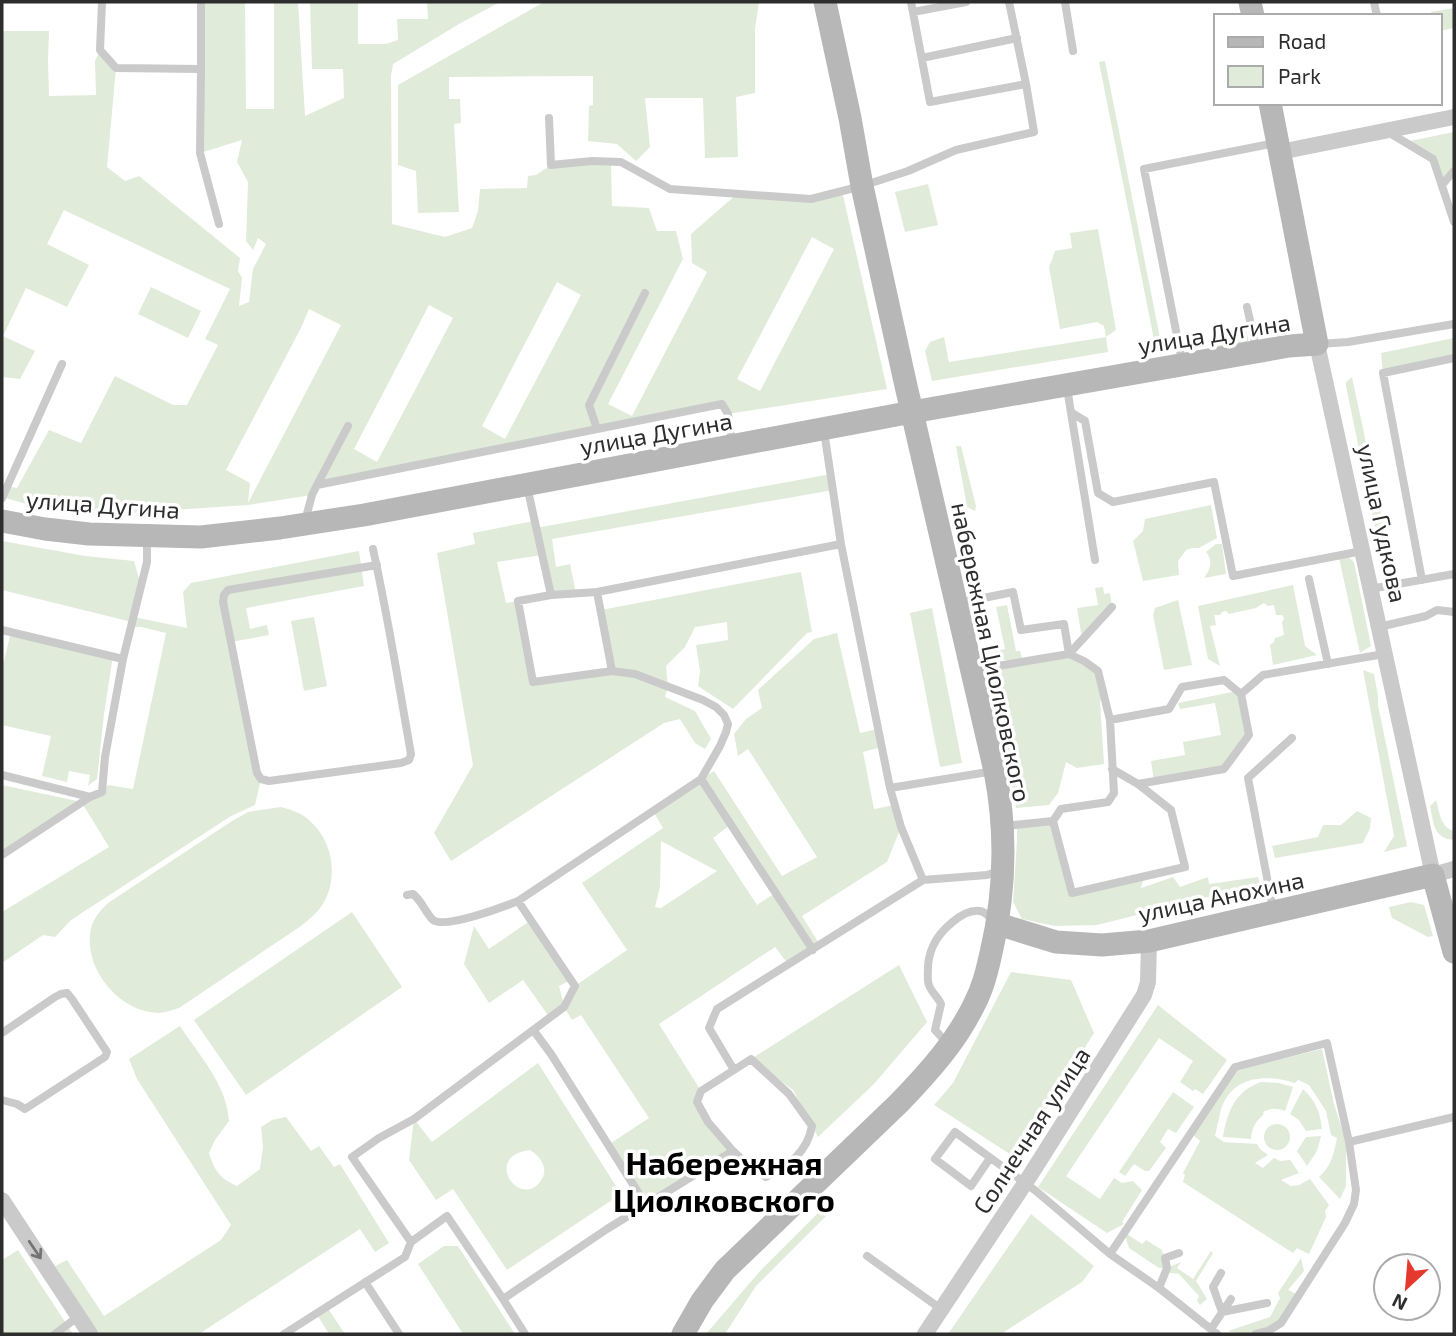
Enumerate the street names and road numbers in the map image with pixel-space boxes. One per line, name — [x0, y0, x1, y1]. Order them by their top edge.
street label: улица Дугина — [1136, 307, 1292, 360]
street label: улица Дугина — [578, 405, 735, 462]
street label: улица Гудкова — [1351, 441, 1414, 605]
street label: улица Дугина — [25, 484, 181, 525]
street label: набережная Циолковского — [946, 500, 1038, 804]
street label: улица Анохина — [1135, 864, 1307, 929]
street label: Солнечная улица — [966, 1041, 1097, 1219]

